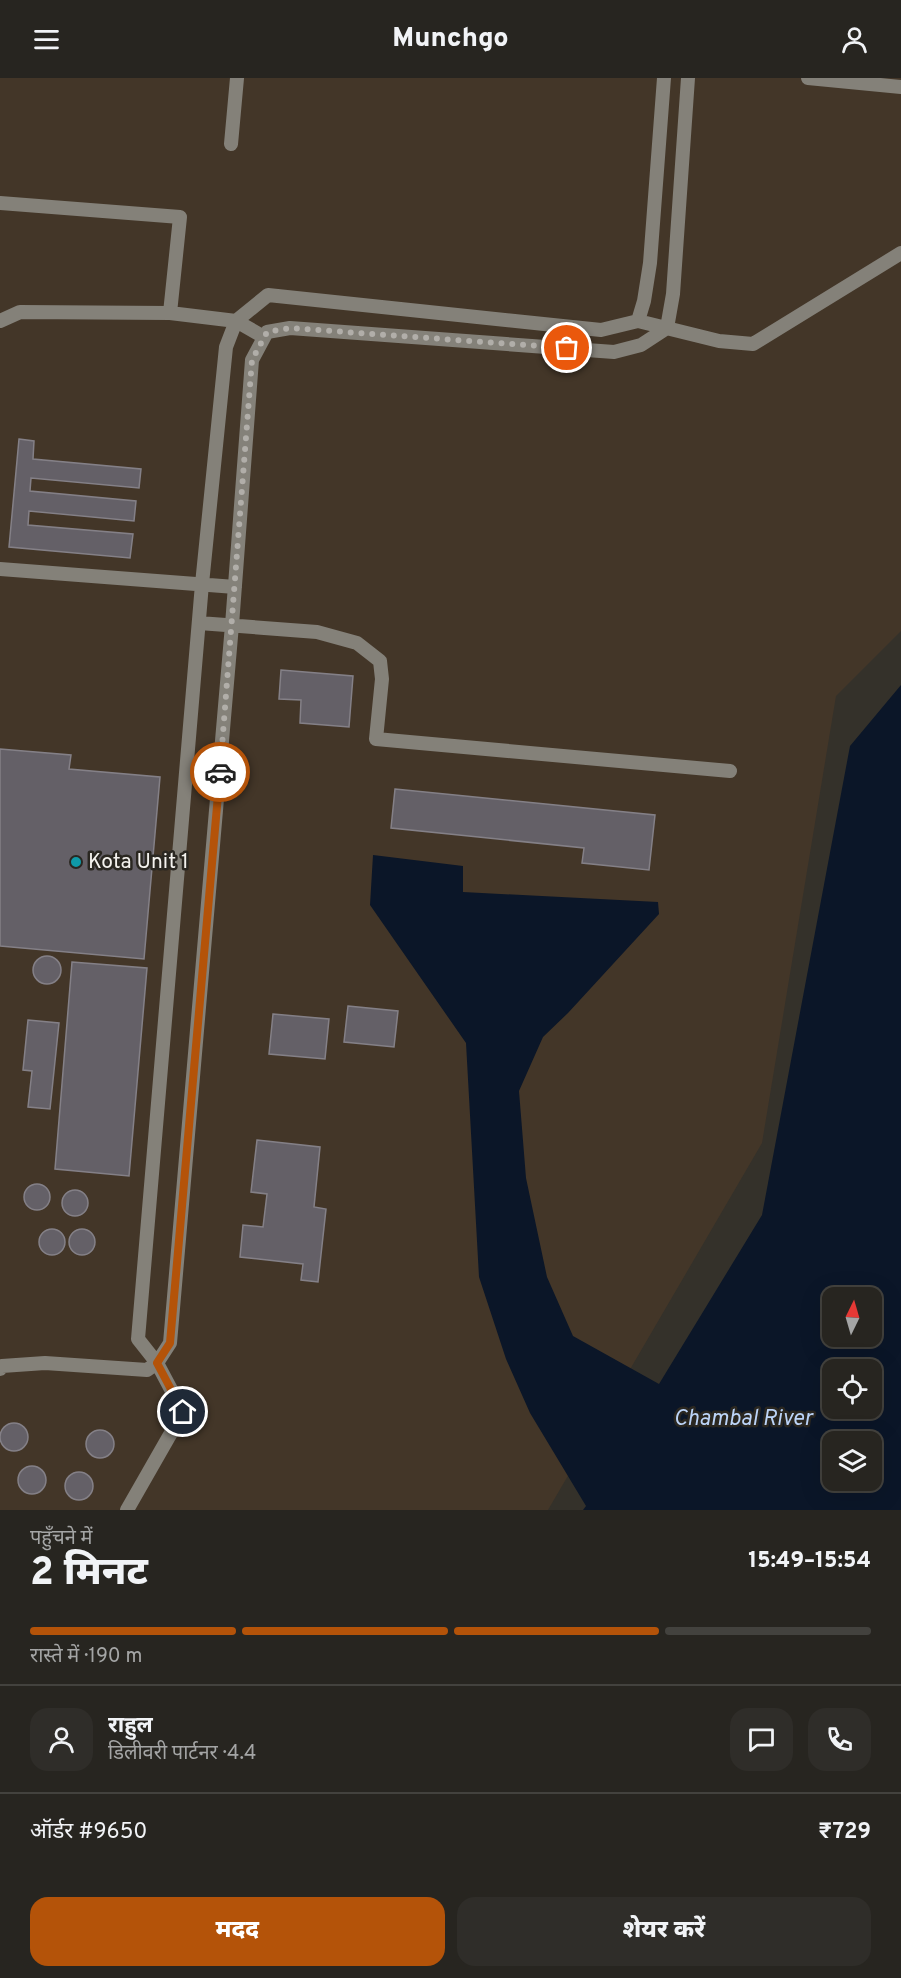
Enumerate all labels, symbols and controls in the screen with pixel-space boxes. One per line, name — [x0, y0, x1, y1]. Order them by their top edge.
text: Munchgo — [392, 22, 509, 56]
icon: menu — [30, 23, 63, 56]
icon: person — [838, 23, 871, 56]
pin — [541, 322, 592, 373]
icon: bag — [550, 331, 583, 364]
courier — [190, 742, 250, 802]
icon: car — [204, 756, 237, 789]
place label: Kota Unit 1 — [88, 849, 189, 876]
marker: Kota Unit 1 — [69, 855, 83, 869]
north arrow — [822, 1287, 882, 1347]
map controls — [822, 1287, 882, 1491]
button: locate — [822, 1359, 882, 1419]
pin — [157, 1386, 208, 1437]
icon: home — [166, 1395, 199, 1428]
water label: Chambal River — [674, 1406, 814, 1433]
button: layers — [822, 1431, 882, 1491]
text: पहुँचने में — [30, 1526, 92, 1552]
text: 15:49–15:54 — [748, 1548, 871, 1575]
text: 2 मिनट — [30, 1550, 148, 1599]
text: रास्ते में · 190 m — [30, 1644, 142, 1670]
button: person — [30, 1708, 93, 1771]
button: chat — [730, 1708, 793, 1771]
button: phone — [808, 1708, 871, 1771]
text: राहुल — [108, 1713, 153, 1740]
text: डिलीवरी पार्टनर · 4.4 — [108, 1741, 256, 1767]
text: ऑर्डर #9650 — [30, 1819, 147, 1846]
text: ₹729 — [818, 1819, 871, 1846]
button: मदद — [30, 1897, 445, 1966]
button: शेयर करें — [457, 1897, 871, 1966]

